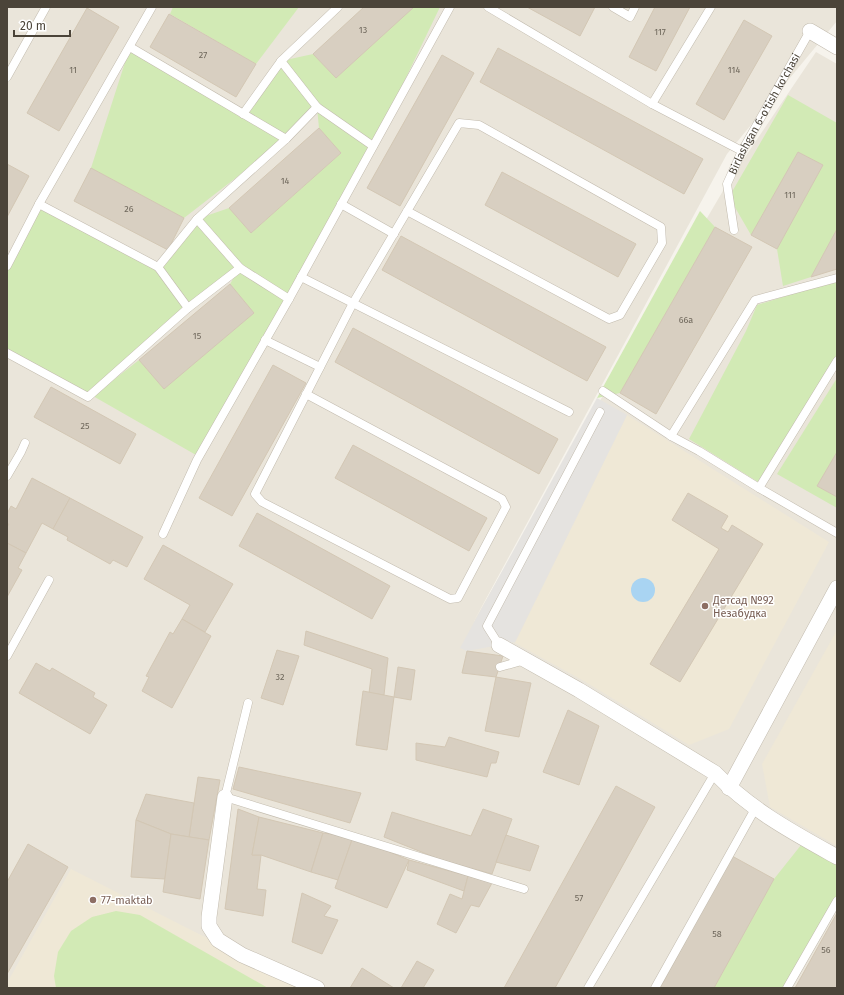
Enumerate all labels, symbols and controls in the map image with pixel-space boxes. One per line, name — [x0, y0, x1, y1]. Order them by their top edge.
scale bar — [14, 12, 70, 38]
text: 20 m — [20, 19, 46, 33]
house number: 13 — [359, 25, 367, 35]
house number: 117 — [654, 27, 666, 37]
house number: 27 — [199, 50, 207, 60]
street label: Birlashgan 6-o'tish ko'chasi — [726, 51, 803, 176]
house number: 11 — [69, 65, 77, 75]
house number: 114 — [728, 65, 740, 75]
house number: 14 — [281, 176, 290, 186]
house number: 111 — [784, 190, 796, 200]
house number: 26 — [124, 204, 134, 214]
house number: 66а — [679, 315, 693, 325]
house number: 15 — [193, 331, 202, 341]
house number: 25 — [81, 421, 90, 431]
place label: Детсад №92 Незабудка — [712, 594, 774, 620]
marker: Детсад №92 Незабудка — [700, 601, 710, 611]
house number: 32 — [276, 672, 284, 682]
house number: 57 — [575, 893, 583, 903]
place label: 77-maktab — [101, 894, 153, 907]
marker: 77-maktab — [88, 895, 98, 905]
house number: 58 — [712, 929, 722, 939]
house number: 56 — [821, 945, 831, 955]

